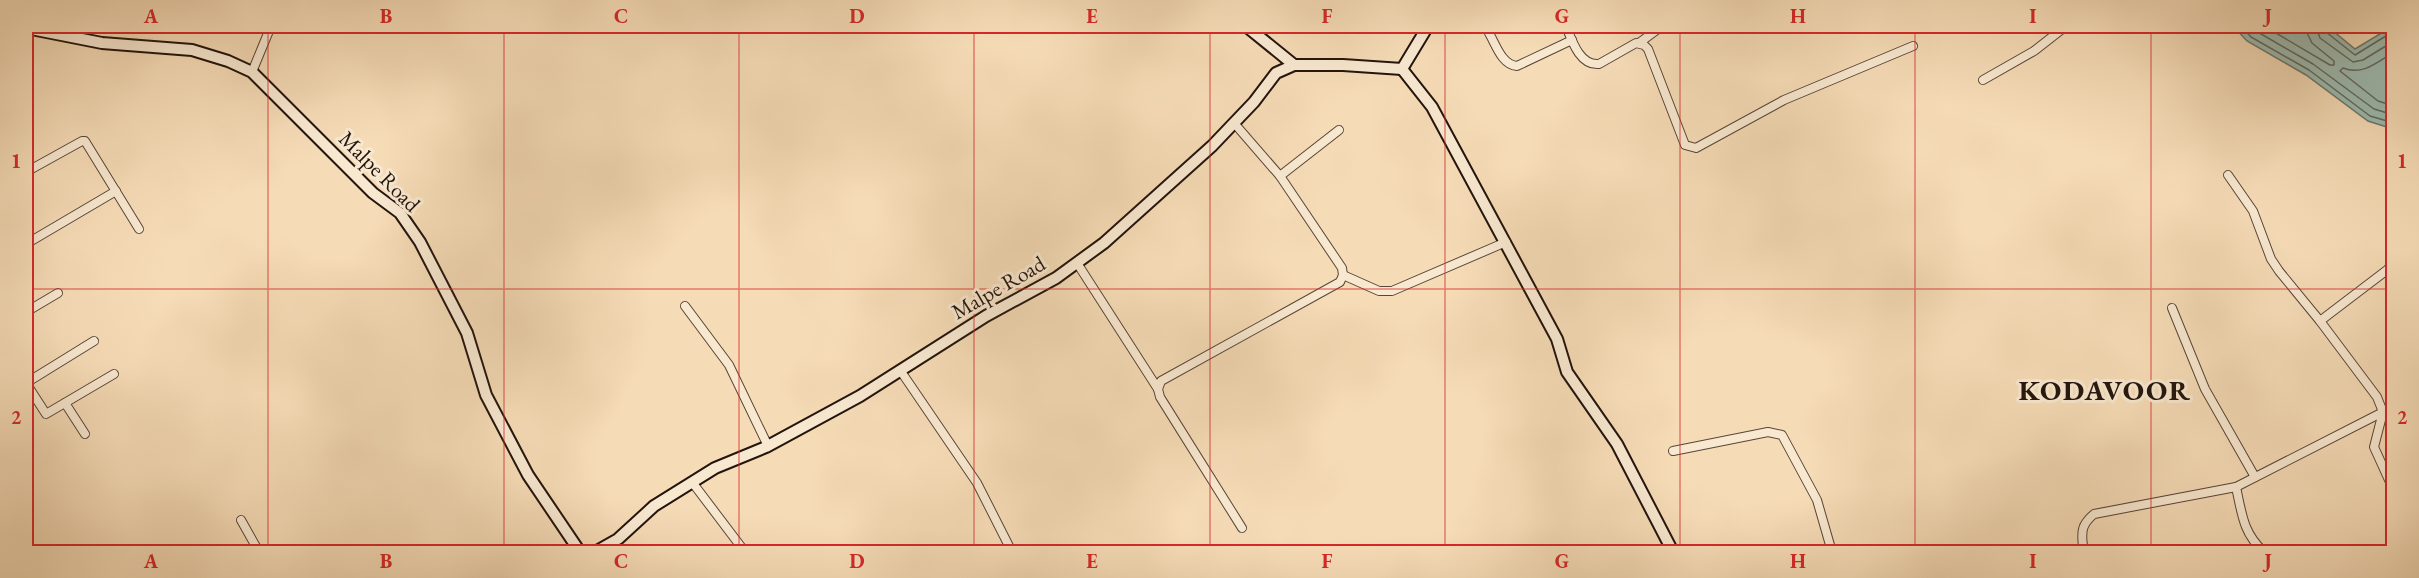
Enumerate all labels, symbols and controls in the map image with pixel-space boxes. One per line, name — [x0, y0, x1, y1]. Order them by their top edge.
text: A — [143, 3, 159, 29]
text: B — [380, 3, 392, 29]
text: C — [614, 3, 628, 29]
text: D — [849, 3, 865, 29]
text: E — [1086, 3, 1098, 29]
text: F — [1322, 3, 1333, 29]
text: G — [1555, 3, 1569, 29]
text: H — [1790, 3, 1806, 29]
text: I — [2029, 3, 2037, 29]
text: J — [2262, 3, 2272, 29]
street label: Malpe Road — [333, 124, 427, 219]
text: 1 — [11, 148, 21, 174]
text: 1 — [2397, 148, 2407, 174]
street label: Malpe Road — [946, 248, 1051, 326]
district label: KODAVOOR — [2018, 372, 2192, 408]
text: 2 — [11, 404, 22, 430]
text: 2 — [2397, 404, 2408, 430]
text: A — [143, 548, 159, 574]
text: B — [380, 548, 392, 574]
text: C — [614, 548, 628, 574]
text: D — [849, 548, 865, 574]
text: E — [1086, 548, 1098, 574]
text: F — [1322, 548, 1333, 574]
text: G — [1555, 548, 1569, 574]
text: H — [1790, 548, 1806, 574]
text: I — [2029, 548, 2037, 574]
text: J — [2262, 548, 2272, 574]

